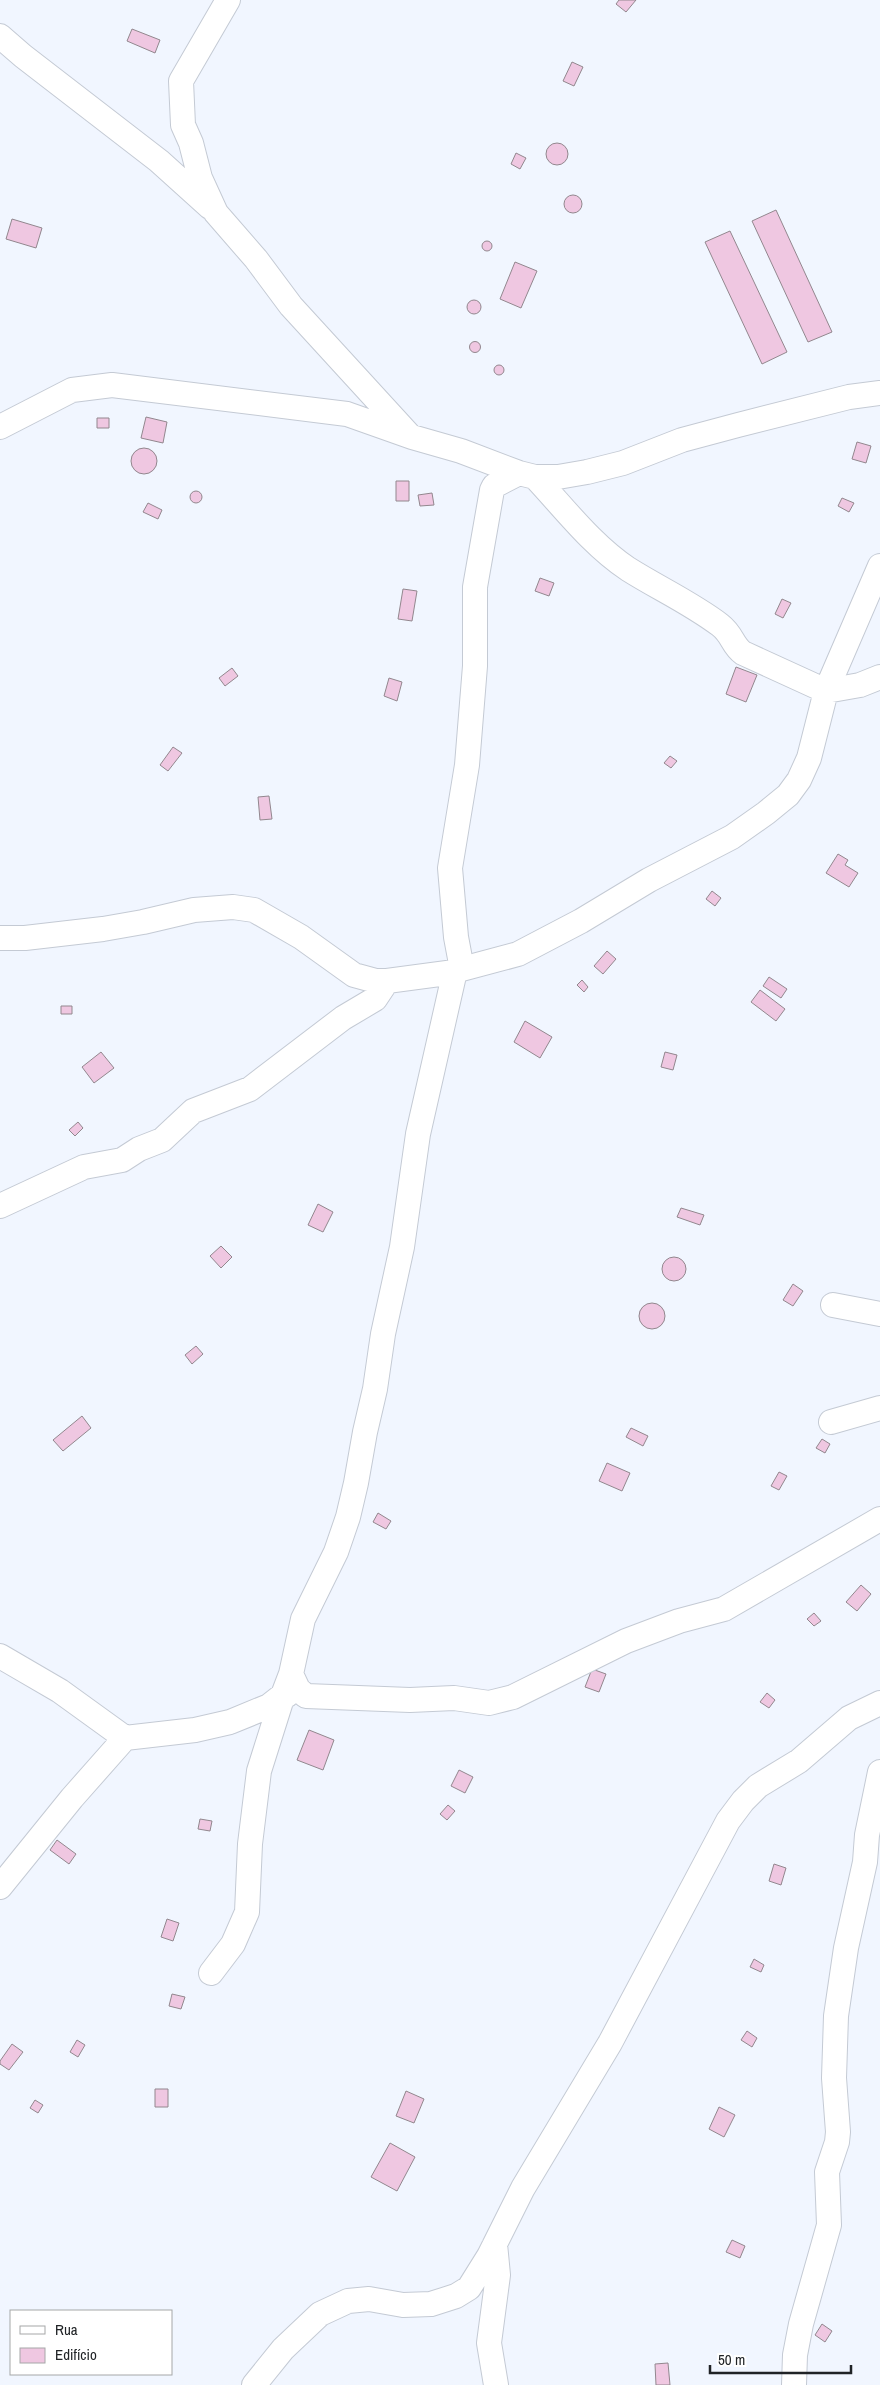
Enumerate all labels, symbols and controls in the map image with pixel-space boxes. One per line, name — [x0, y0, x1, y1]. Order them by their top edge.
legend — [10, 2310, 172, 2375]
text: Rua — [55, 2319, 78, 2340]
scale bar — [710, 2342, 851, 2374]
text: Edifício — [55, 2344, 97, 2365]
text: 50 m — [718, 2349, 745, 2370]

